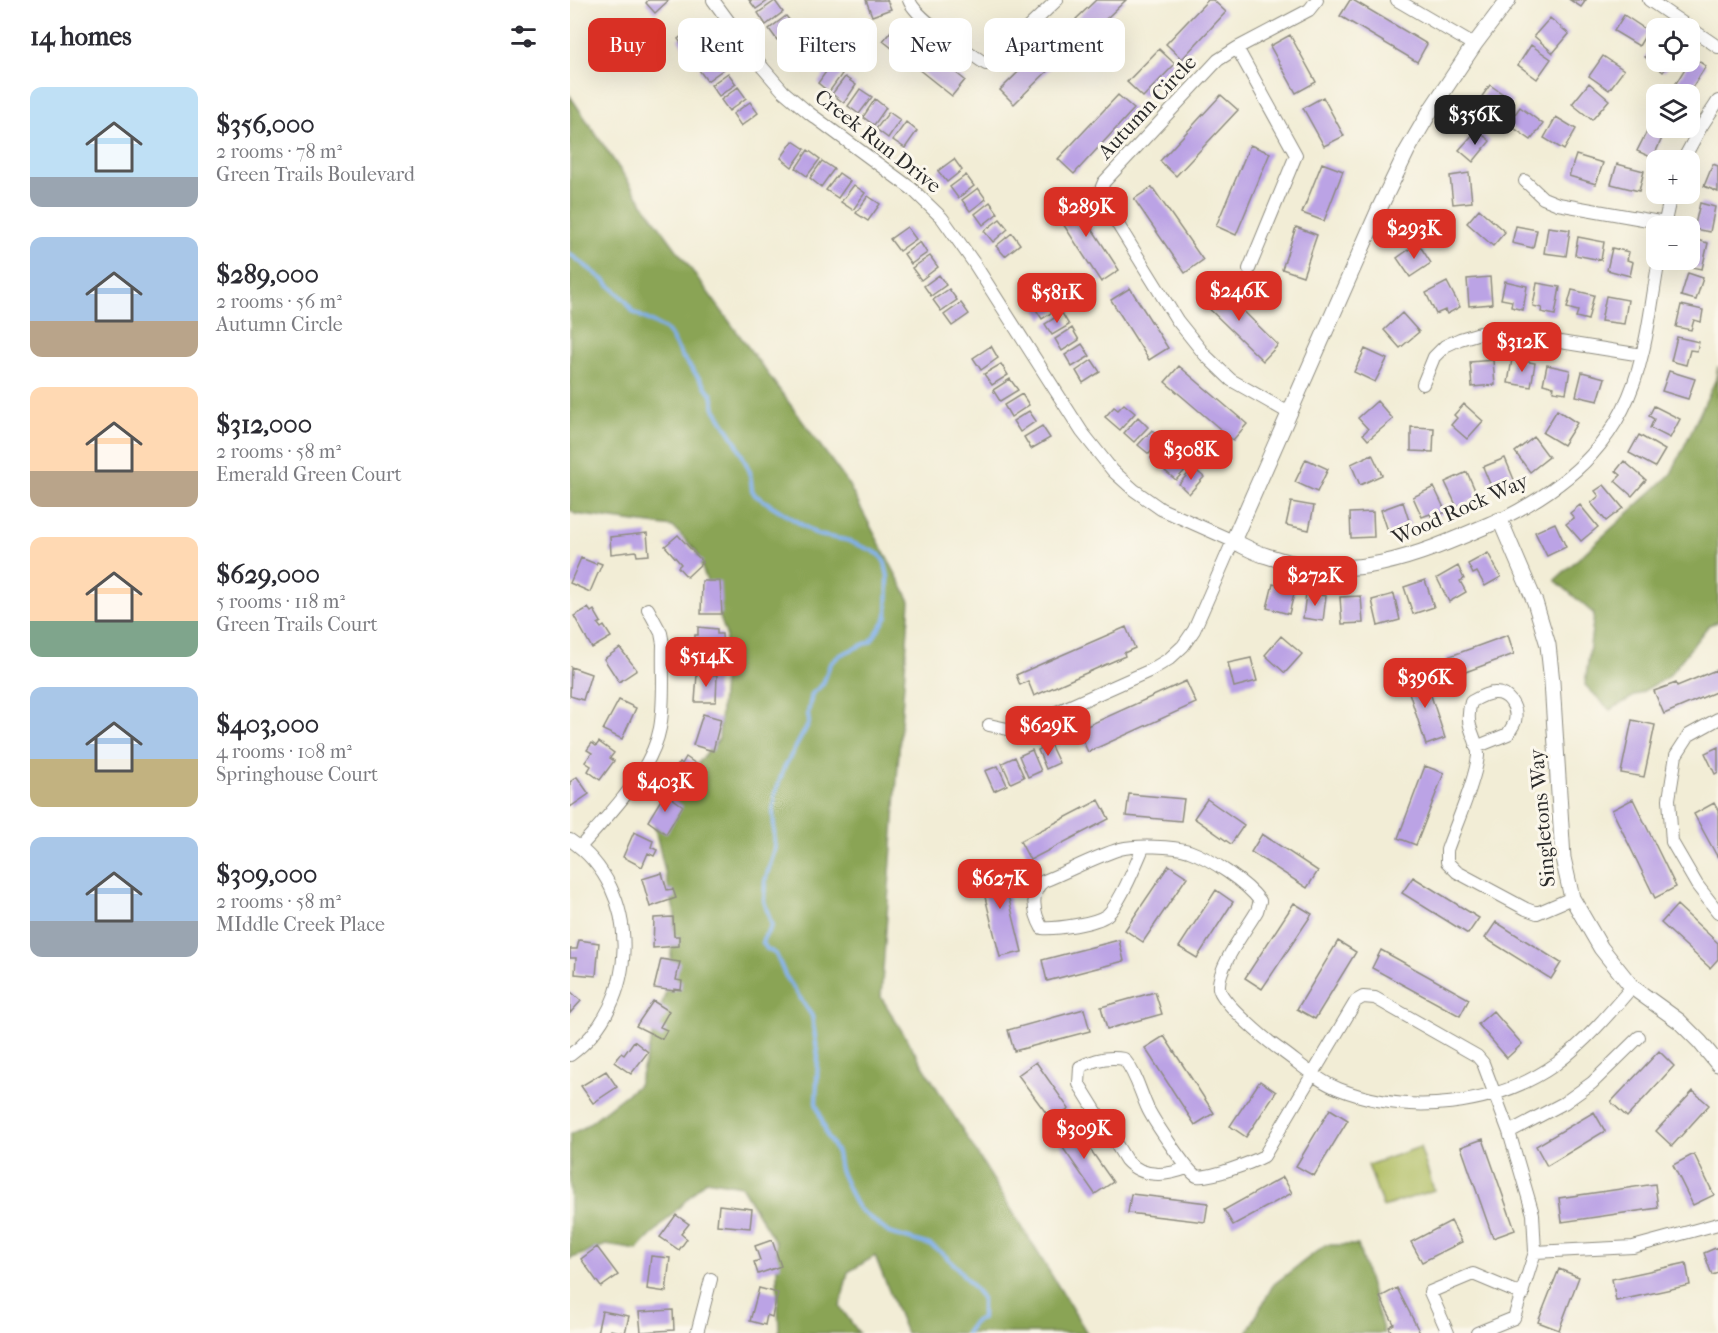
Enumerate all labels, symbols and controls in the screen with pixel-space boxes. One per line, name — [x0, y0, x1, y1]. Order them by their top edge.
chip: Buy — [588, 18, 666, 72]
chip: Rent — [678, 18, 765, 72]
chip: Filters — [777, 18, 877, 72]
chip: New — [889, 18, 972, 72]
chip: Apartment — [984, 18, 1125, 72]
map controls — [1646, 18, 1700, 270]
button: locate — [1646, 18, 1700, 72]
icon: filters — [507, 20, 540, 53]
text: 14 homes — [30, 21, 132, 52]
street label: Autumn Circle — [1092, 50, 1201, 165]
street label: Creek Run Drive — [810, 84, 946, 198]
button: layers — [1646, 84, 1700, 138]
pin: $356K — [1433, 95, 1517, 146]
text: $356K — [1448, 103, 1502, 126]
text: $356,000 — [216, 109, 315, 140]
icon: home — [78, 111, 150, 183]
text: 2 rooms · 78 m² — [216, 140, 342, 163]
button: + — [1646, 150, 1700, 204]
text: Green Trails Boulevard — [216, 163, 415, 186]
pin: $289K — [1044, 187, 1128, 238]
text: $289K — [1058, 195, 1114, 218]
pin: $293K — [1372, 209, 1456, 260]
button: − — [1646, 216, 1700, 270]
text: $293K — [1387, 217, 1441, 240]
text: $289,000 — [216, 259, 319, 290]
icon: home — [78, 261, 150, 333]
pin: $246K — [1197, 271, 1281, 322]
pin: $581K — [1015, 273, 1099, 324]
text: $246K — [1210, 279, 1268, 302]
text: $581K — [1031, 281, 1083, 304]
text: 2 rooms · 56 m² — [216, 290, 342, 313]
text: Autumn Circle — [216, 313, 343, 336]
pin: $312K — [1480, 322, 1564, 373]
text: $312K — [1496, 330, 1548, 353]
text: $312,000 — [216, 409, 312, 440]
icon: home — [78, 411, 150, 483]
pin: $308K — [1149, 430, 1233, 481]
text: $308K — [1164, 438, 1218, 461]
text: 2 rooms · 58 m² — [216, 440, 341, 463]
text: Emerald Green Court — [216, 463, 402, 486]
street label: Wood Rock Way — [1387, 468, 1532, 550]
pin: $272K — [1273, 556, 1357, 607]
text: $629,000 — [216, 559, 320, 590]
icon: home — [78, 561, 150, 633]
text: $272K — [1287, 564, 1343, 587]
text: 5 rooms · 118 m² — [216, 590, 345, 613]
text: Green Trails Court — [216, 613, 378, 636]
pin: $514K — [664, 637, 748, 688]
text: $514K — [679, 645, 733, 668]
pin: $396K — [1383, 658, 1467, 709]
text: $396K — [1397, 666, 1453, 689]
pin: $629K — [1006, 706, 1090, 757]
text: $403,000 — [216, 709, 319, 740]
icon: home — [78, 711, 150, 783]
text: $629K — [1019, 714, 1077, 737]
text: 4 rooms · 108 m² — [216, 740, 352, 763]
street label: Singletons Way — [1524, 747, 1560, 888]
pin: $403K — [623, 762, 707, 813]
text: Springhouse Court — [216, 763, 378, 786]
text: $403K — [637, 770, 693, 793]
text: $309,000 — [216, 859, 317, 890]
pin: $627K — [958, 859, 1042, 910]
icon: home — [78, 861, 150, 933]
text: $627K — [972, 867, 1028, 890]
text: 2 rooms · 58 m² — [216, 890, 341, 913]
text: MIddle Creek Place — [216, 913, 385, 936]
pin: $309K — [1042, 1109, 1126, 1160]
text: $309K — [1056, 1117, 1112, 1140]

